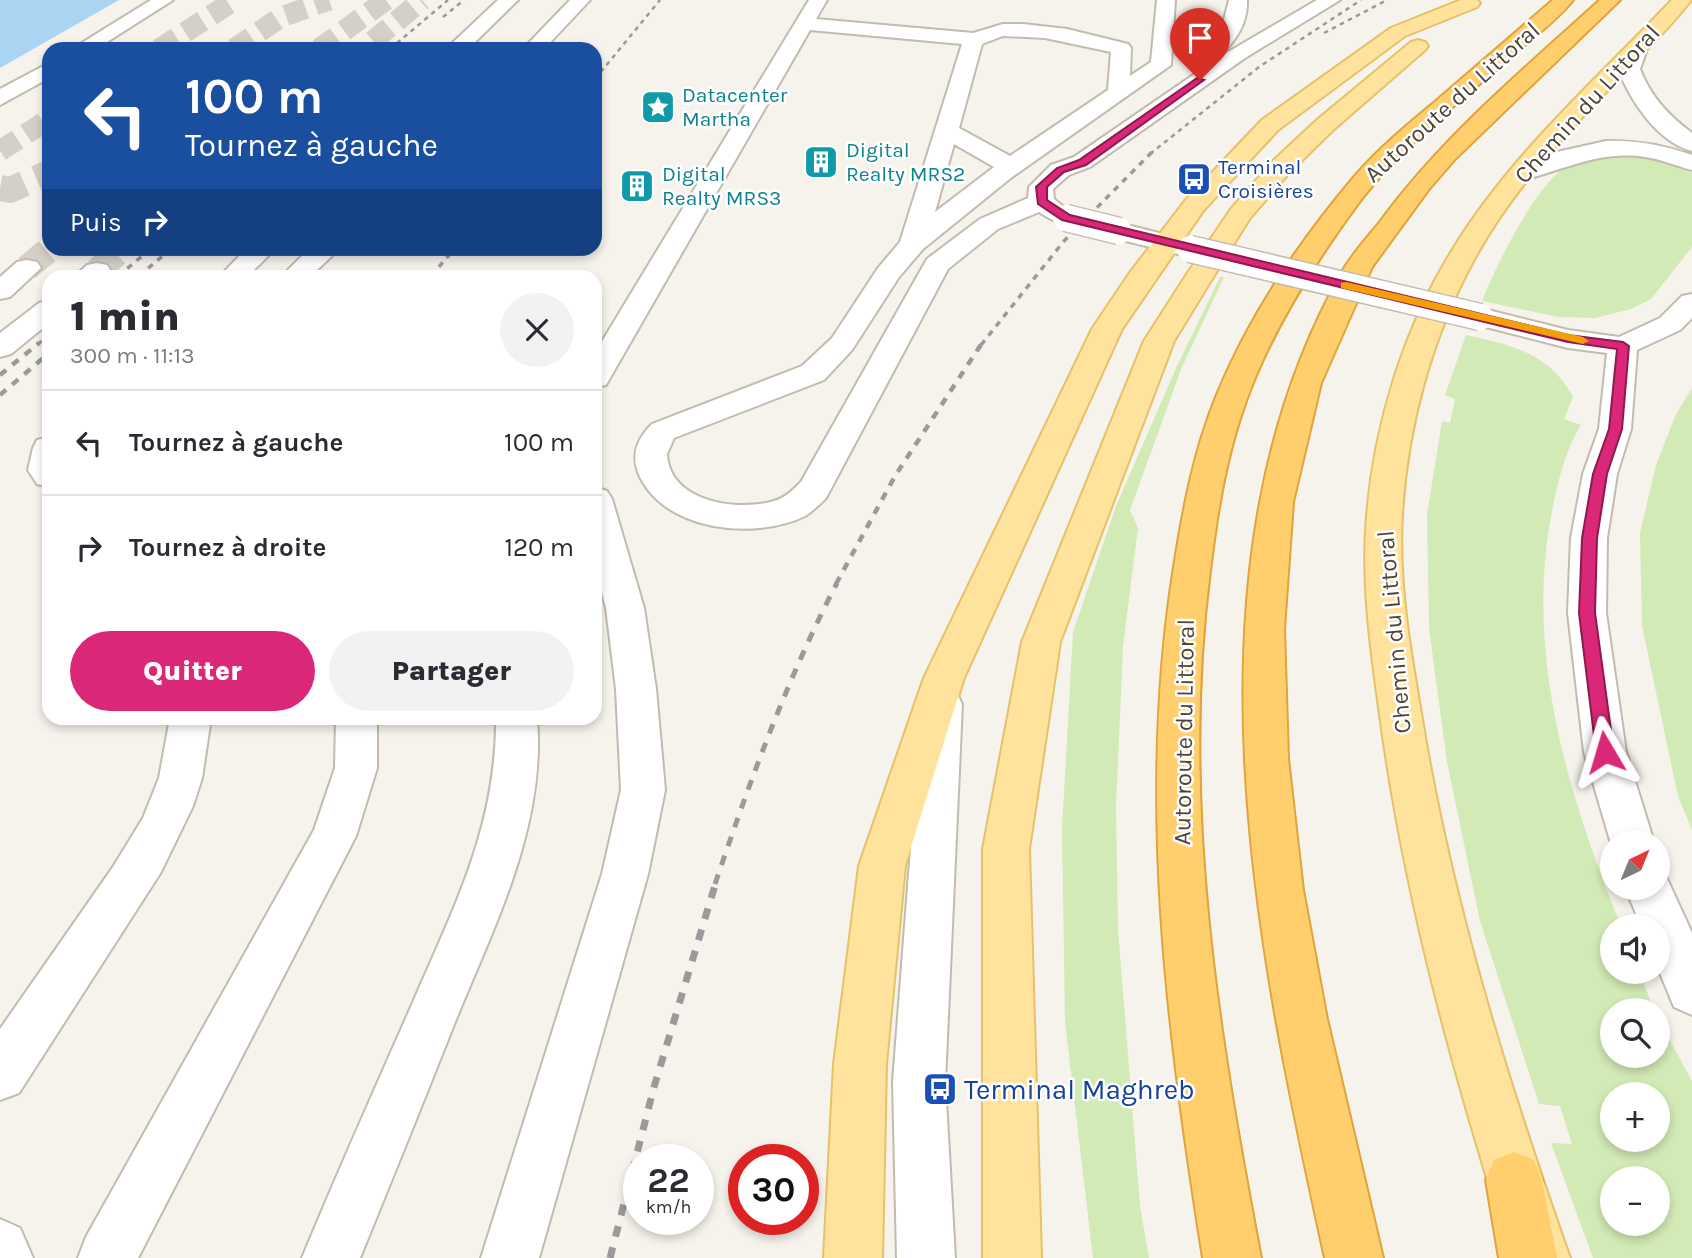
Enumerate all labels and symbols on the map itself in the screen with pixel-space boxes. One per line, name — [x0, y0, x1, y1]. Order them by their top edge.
pin — [1170, 8, 1230, 80]
street label: Autoroute du Littoral — [1358, 16, 1546, 188]
street label: Chemin du Littoral — [1508, 19, 1666, 189]
place label: Datacenter Martha — [682, 83, 788, 131]
place icon: Datacenter Martha — [639, 88, 677, 126]
place label: Digital Realty MRS2 — [846, 138, 965, 186]
building icon: Digital Realty MRS2 — [802, 143, 840, 181]
place label: Terminal Croisières — [1218, 155, 1314, 203]
bus stop icon: Terminal Croisières — [1175, 160, 1213, 198]
place label: Digital Realty MRS3 — [662, 162, 782, 210]
building icon: Digital Realty MRS3 — [618, 167, 656, 205]
street label: Chemin du Littoral — [1371, 529, 1417, 735]
street label: Autoroute du Littoral — [1168, 619, 1200, 845]
position arrow — [1568, 715, 1642, 789]
north arrow — [1600, 830, 1670, 900]
bus stop icon: Terminal Maghreb — [921, 1070, 959, 1108]
place label: Terminal Maghreb — [964, 1073, 1195, 1106]
speed limit sign: 30 — [728, 1144, 819, 1235]

